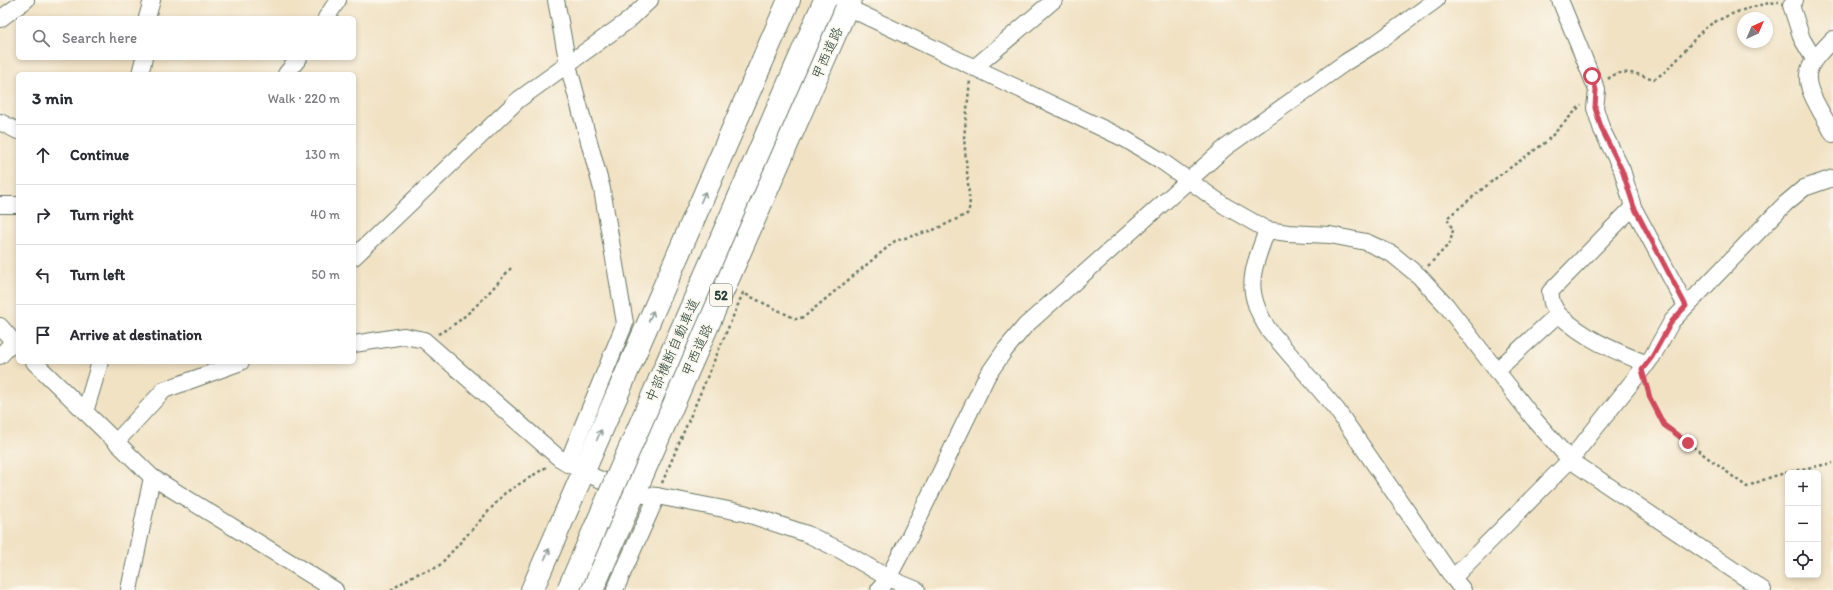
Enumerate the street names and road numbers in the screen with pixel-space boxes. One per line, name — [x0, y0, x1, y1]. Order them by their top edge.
street label: 甲西道路 — [808, 24, 847, 82]
road number: 52 — [710, 284, 732, 306]
street label: 中部横断自動車道 — [642, 296, 703, 405]
street label: 甲西道路 — [678, 321, 717, 379]

